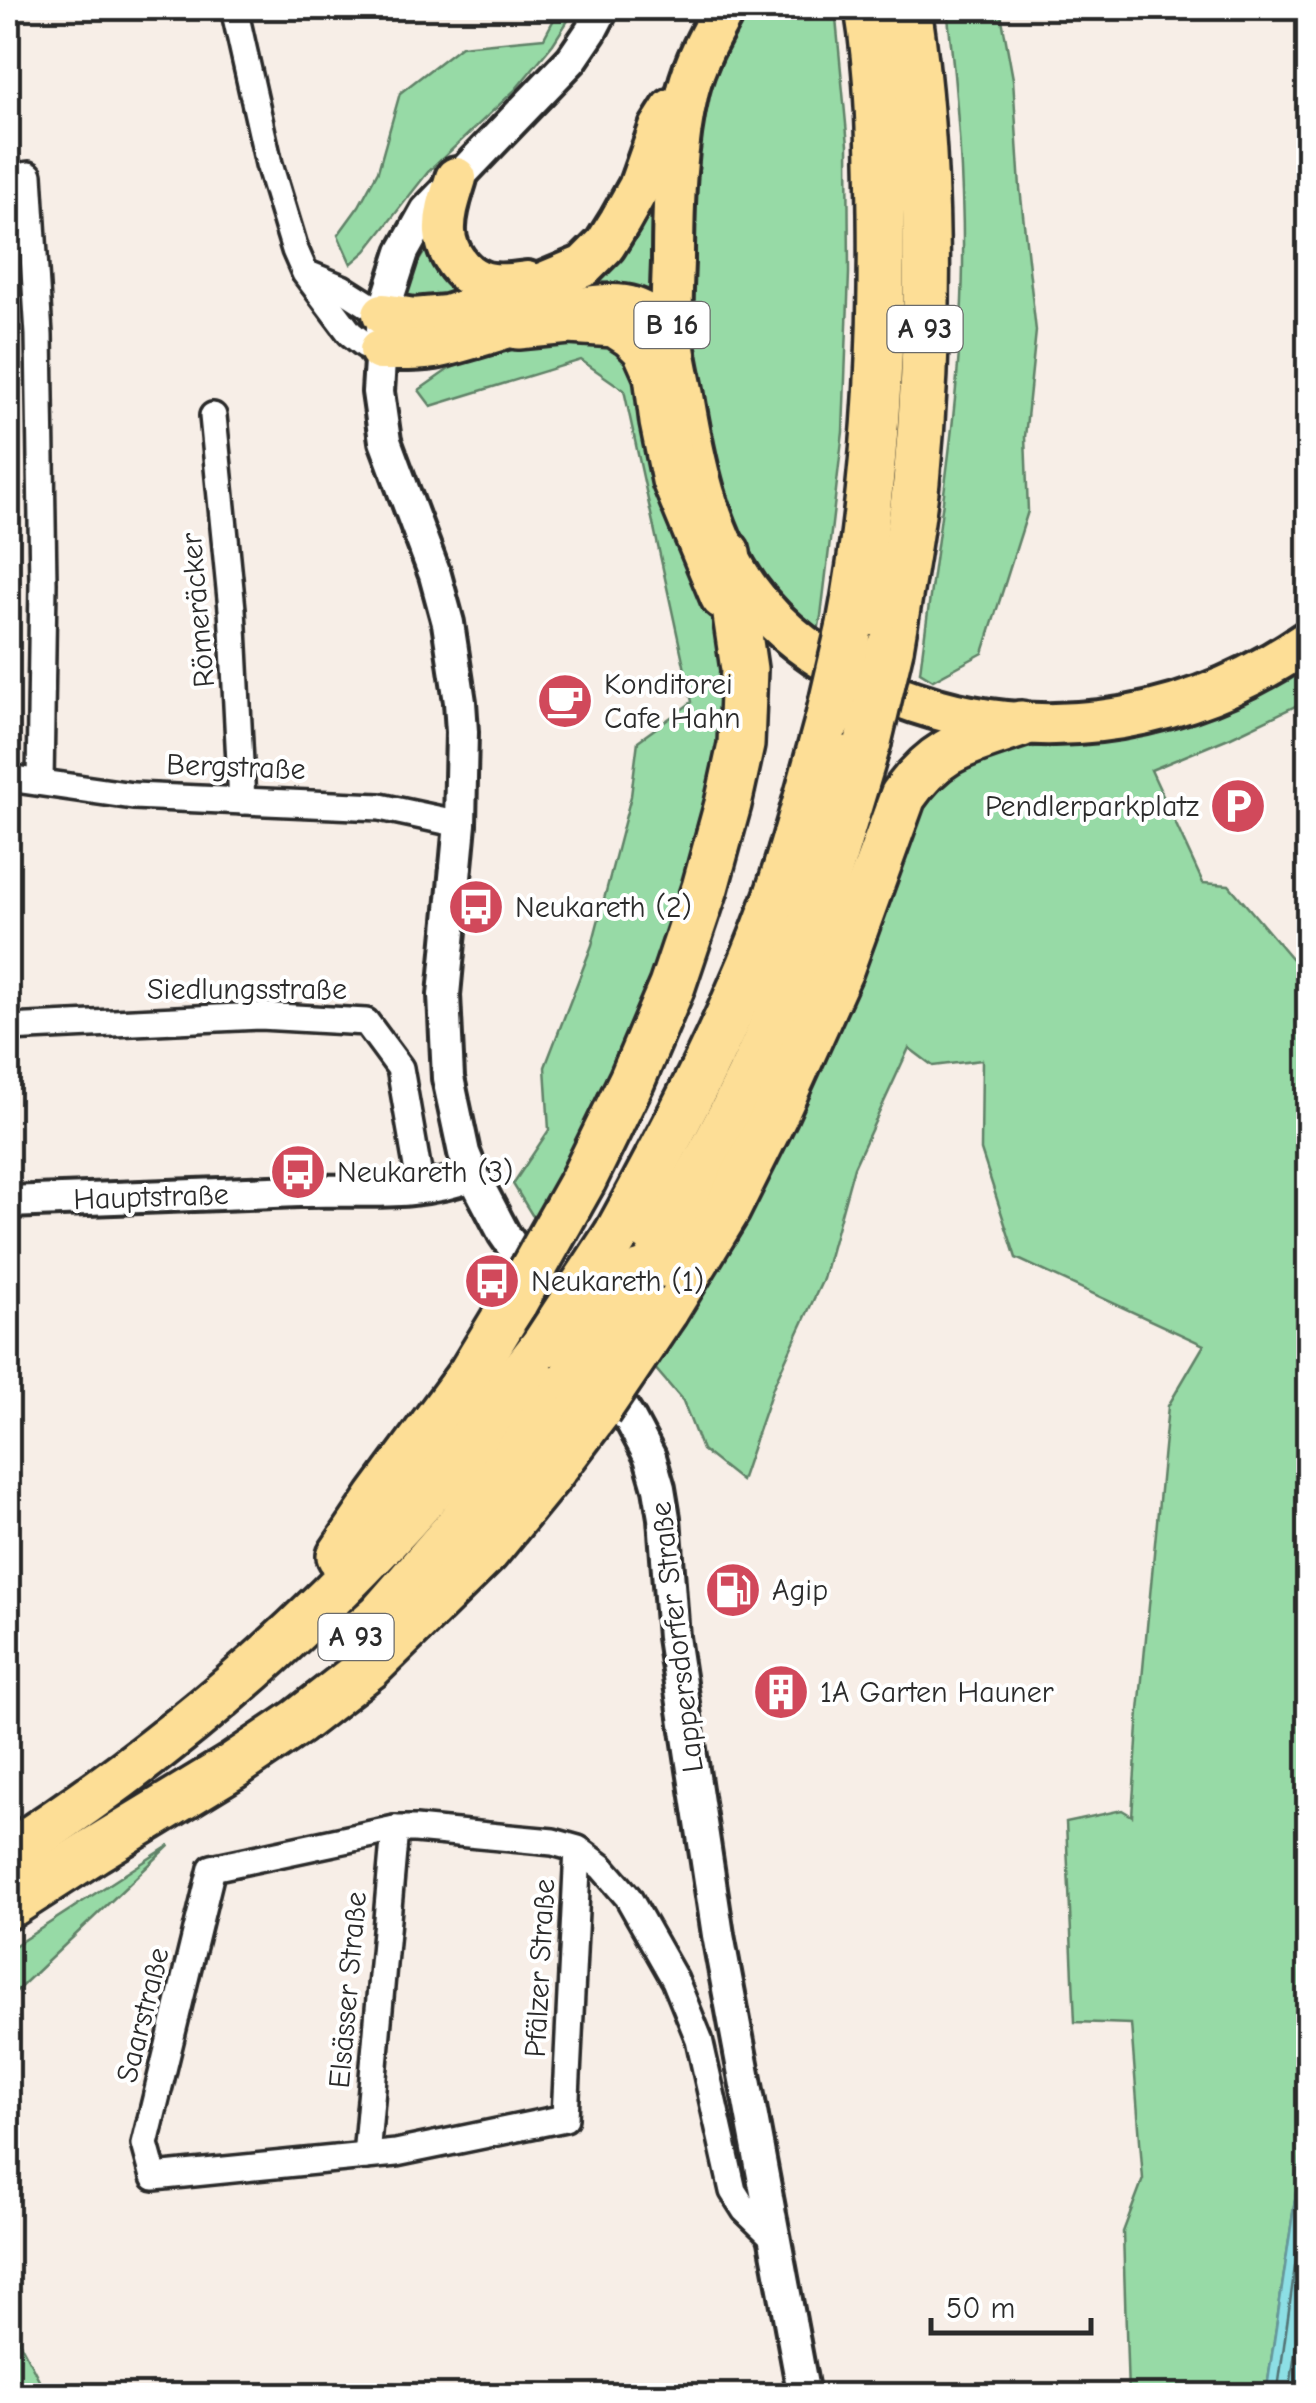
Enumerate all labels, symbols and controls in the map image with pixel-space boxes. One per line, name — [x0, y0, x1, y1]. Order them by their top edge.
road number: B 16 — [634, 302, 710, 348]
road number: A 93 — [888, 306, 962, 352]
street label: Römeräcker — [174, 531, 222, 689]
place label: Konditorei Cafe Hahn — [604, 667, 741, 736]
cafe icon: Konditorei Cafe Hahn — [535, 671, 595, 731]
street label: Bergstraße — [166, 747, 306, 787]
parking icon: Pendlerparkplatz — [1208, 776, 1268, 836]
place label: Pendlerparkplatz — [985, 789, 1199, 824]
bus stop icon: Neukareth (2) — [446, 877, 506, 937]
place label: Neukareth (2) — [515, 890, 692, 925]
street label: Siedlungsstraße — [147, 972, 347, 1007]
bus stop icon: Neukareth (3) — [268, 1142, 328, 1202]
place label: Neukareth (3) — [337, 1155, 513, 1190]
street label: Hauptstraße — [73, 1177, 229, 1217]
bus stop icon: Neukareth (1) — [462, 1251, 522, 1311]
place label: Neukareth (1) — [531, 1264, 704, 1299]
street label: Lappersdorfer Straße — [643, 1500, 711, 1774]
fuel station icon: Agip — [703, 1560, 763, 1620]
place label: Agip — [772, 1573, 828, 1608]
road number: A 93 — [318, 1614, 394, 1660]
building icon: 1A Garten Hauner — [751, 1662, 811, 1722]
place label: 1A Garten Hauner — [820, 1675, 1054, 1710]
street label: Pfälzer Straße — [518, 1878, 562, 2058]
street label: Elsässer Straße — [322, 1890, 374, 2090]
street label: Saarstraße — [109, 1944, 177, 2086]
scale bar — [931, 2273, 1091, 2335]
text: 50 m — [946, 2291, 1015, 2326]

